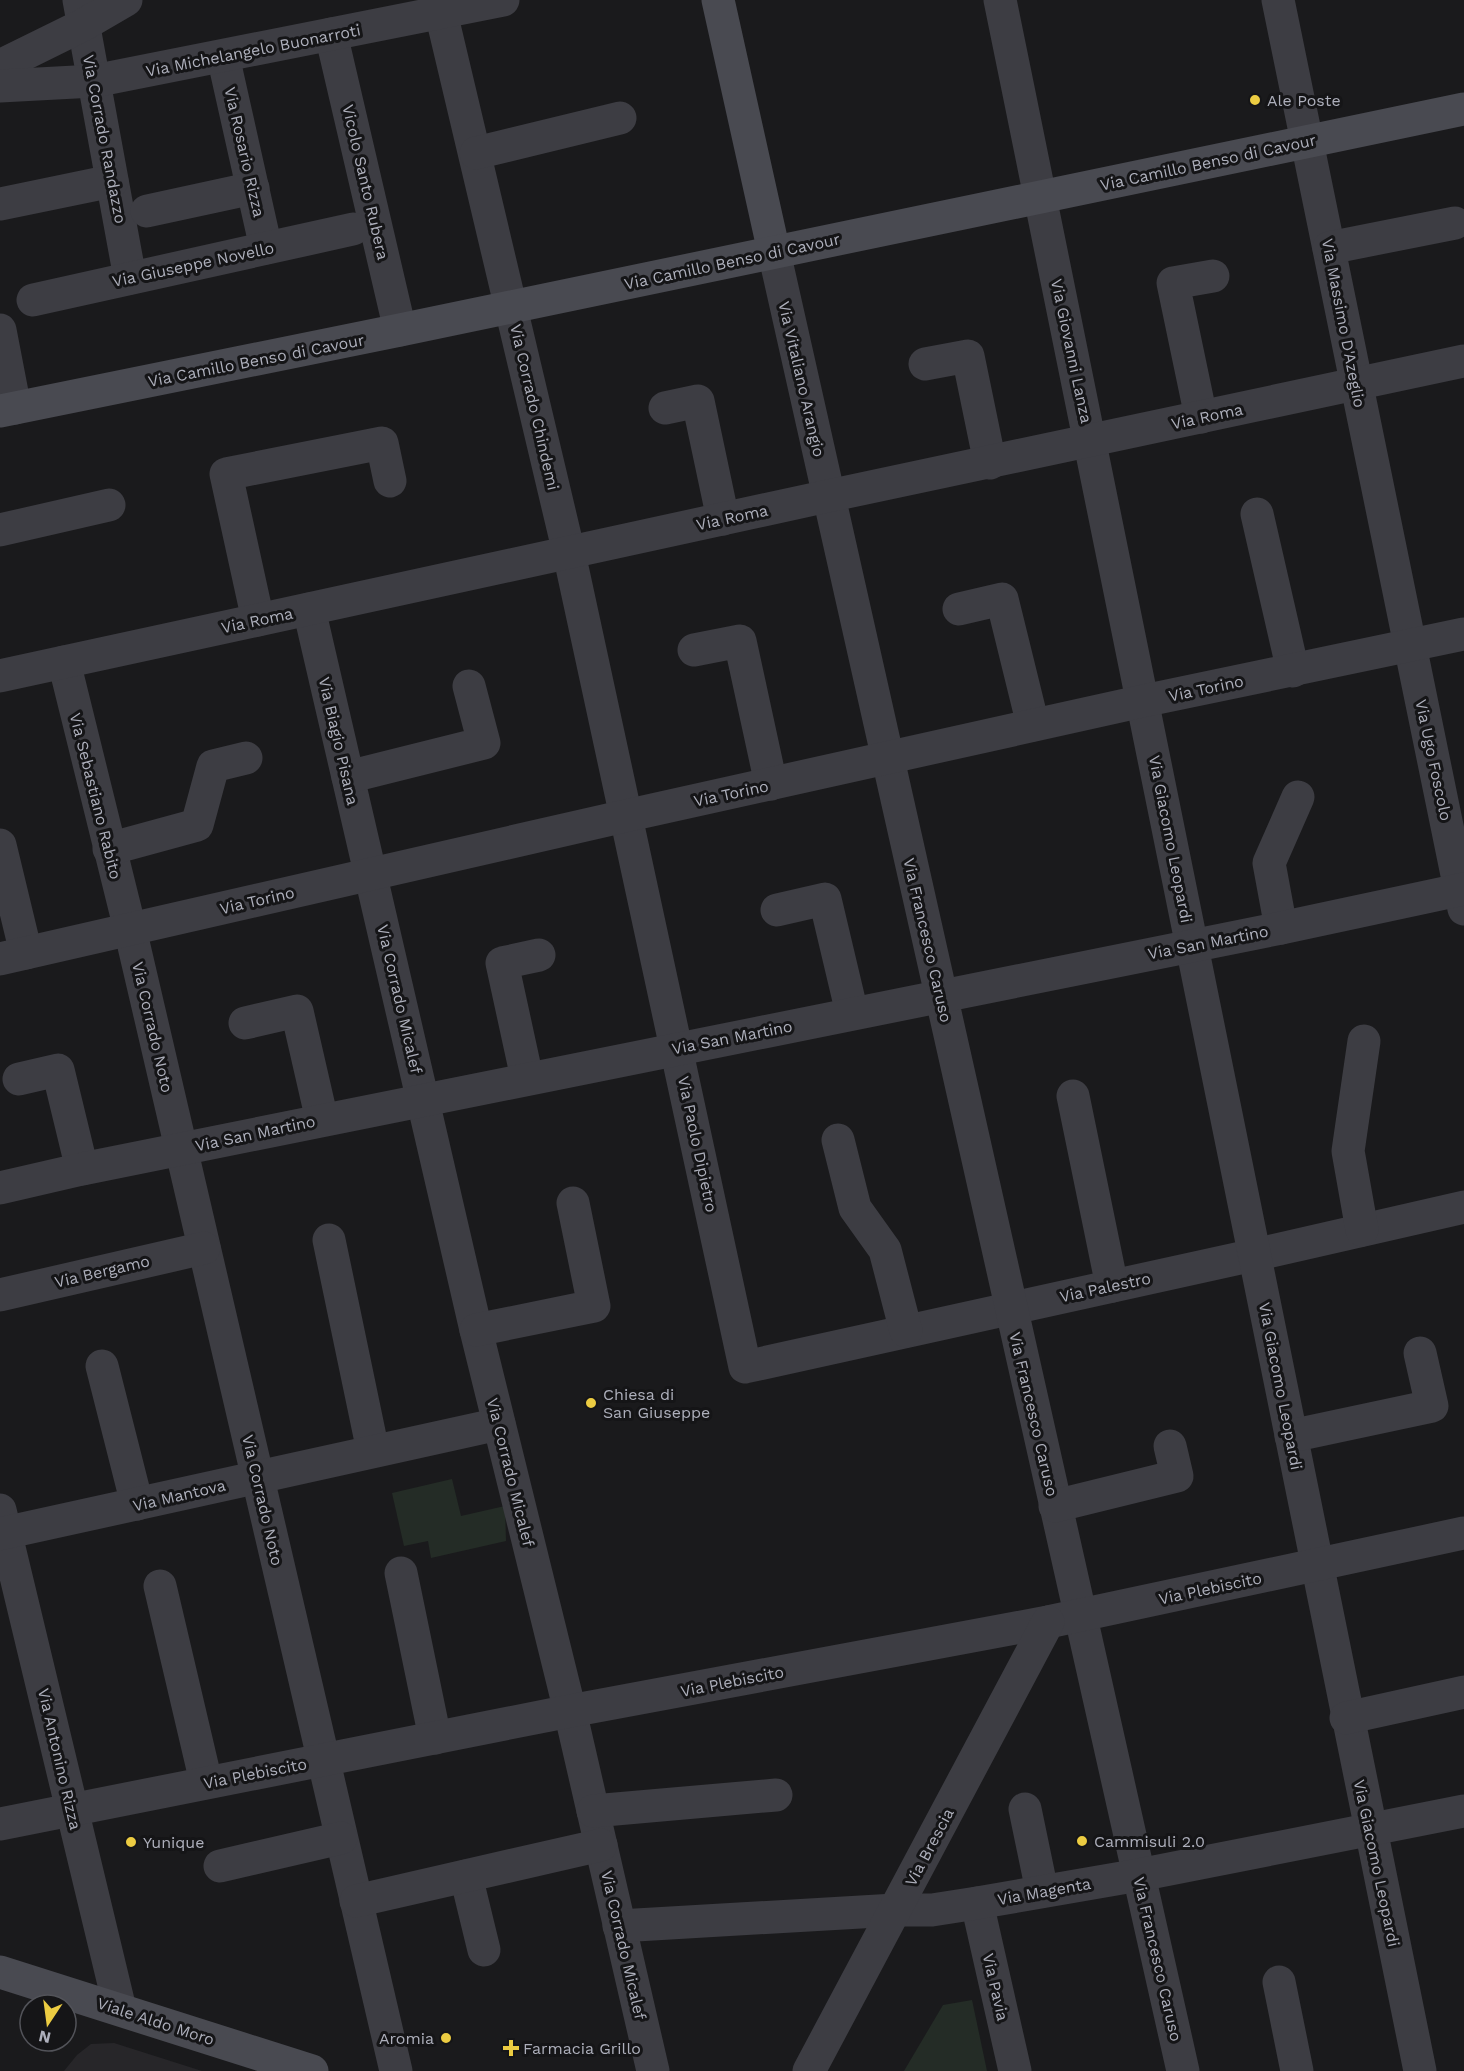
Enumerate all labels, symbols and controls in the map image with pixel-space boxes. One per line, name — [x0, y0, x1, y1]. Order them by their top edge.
street label: Via Michelangelo Buonarroti — [144, 20, 362, 81]
street label: Via Corrado Randazzo — [79, 53, 130, 225]
street label: Via Rosario Rizza — [220, 85, 269, 219]
place label: Ale Poste — [1267, 91, 1341, 110]
marker: Ale Poste — [1248, 93, 1262, 107]
street label: Vicolo Santo Rubera — [338, 103, 393, 262]
street label: Via Camillo Benso di Cavour — [1099, 130, 1318, 195]
street label: Via Camillo Benso di Cavour — [623, 229, 842, 294]
street label: Via Massimo D'Azeglio — [1318, 237, 1369, 409]
street label: Via Giuseppe Novello — [110, 238, 276, 291]
street label: Via Giovanni Lanza — [1047, 277, 1096, 425]
street label: Via Vitaliano Arangio — [774, 299, 829, 459]
street label: Via Corrado Chindemi — [506, 322, 563, 492]
street label: Via Camillo Benso di Cavour — [146, 330, 366, 391]
street label: Via Roma — [1169, 400, 1245, 433]
street label: Via Roma — [694, 501, 770, 534]
street label: Via Roma — [219, 604, 295, 637]
street label: Via Torino — [1167, 671, 1245, 706]
street label: Via Biagio Pisana — [315, 675, 362, 807]
street label: Via Ugo Foscolo — [1411, 698, 1456, 822]
street label: Via Sebastiano Rabito — [66, 711, 125, 881]
street label: Via Giacomo Leopardi — [1145, 754, 1196, 925]
street label: Via Torino — [692, 776, 770, 811]
street label: Via Francesco Caruso — [899, 856, 956, 1024]
street label: Via Torino — [218, 883, 296, 918]
street label: Via San Martino — [1146, 921, 1270, 963]
street label: Via Corrado Micalef — [373, 923, 426, 1076]
street label: Via Corrado Noto — [128, 960, 177, 1094]
street label: Via San Martino — [670, 1016, 794, 1058]
street label: Via Paolo Dipietro — [674, 1074, 721, 1214]
street label: Via San Martino — [193, 1111, 317, 1156]
street label: Via Bergamo — [53, 1251, 152, 1292]
street label: Via Palestro — [1058, 1269, 1152, 1306]
street label: Via Giacomo Leopardi — [1255, 1301, 1306, 1472]
street label: Via Francesco Caruso — [1005, 1330, 1062, 1498]
place label: Chiesa di San Giuseppe — [603, 1385, 710, 1422]
street label: Via Corrado Micalef — [483, 1396, 538, 1549]
marker: Chiesa di San Giuseppe — [584, 1396, 598, 1410]
street label: Via Corrado Noto — [238, 1433, 287, 1567]
street label: Via Mantova — [131, 1476, 227, 1515]
street label: Via Plebiscito — [1157, 1568, 1263, 1609]
street label: Via Plebiscito — [679, 1662, 785, 1701]
street label: Via Antonino Rizza — [34, 1686, 85, 1832]
street label: Via Plebiscito — [202, 1754, 308, 1793]
street label: Via Giacomo Leopardi — [1350, 1778, 1404, 1948]
street label: Via Brescia — [901, 1805, 958, 1889]
place label: Cammisuli 2.0 — [1094, 1832, 1205, 1851]
place label: Yunique — [143, 1833, 204, 1852]
marker: Cammisuli 2.0 — [1075, 1834, 1089, 1848]
marker: Yunique — [124, 1835, 138, 1849]
street label: Via Corrado Micalef — [597, 1869, 650, 2022]
street label: Via Magenta — [996, 1874, 1092, 1909]
street label: Via Francesco Caruso — [1129, 1875, 1186, 2043]
street label: Via Pavia — [979, 1951, 1013, 2023]
north arrow — [18, 1993, 78, 2053]
street label: Viale Aldo Moro — [95, 1994, 217, 2049]
text: N — [37, 2027, 53, 2048]
place label: Aromia — [379, 2029, 434, 2048]
marker: Aromia — [439, 2031, 453, 2045]
place label: Farmacia Grillo — [523, 2039, 641, 2058]
marker: Farmacia Grillo — [504, 2041, 518, 2055]

